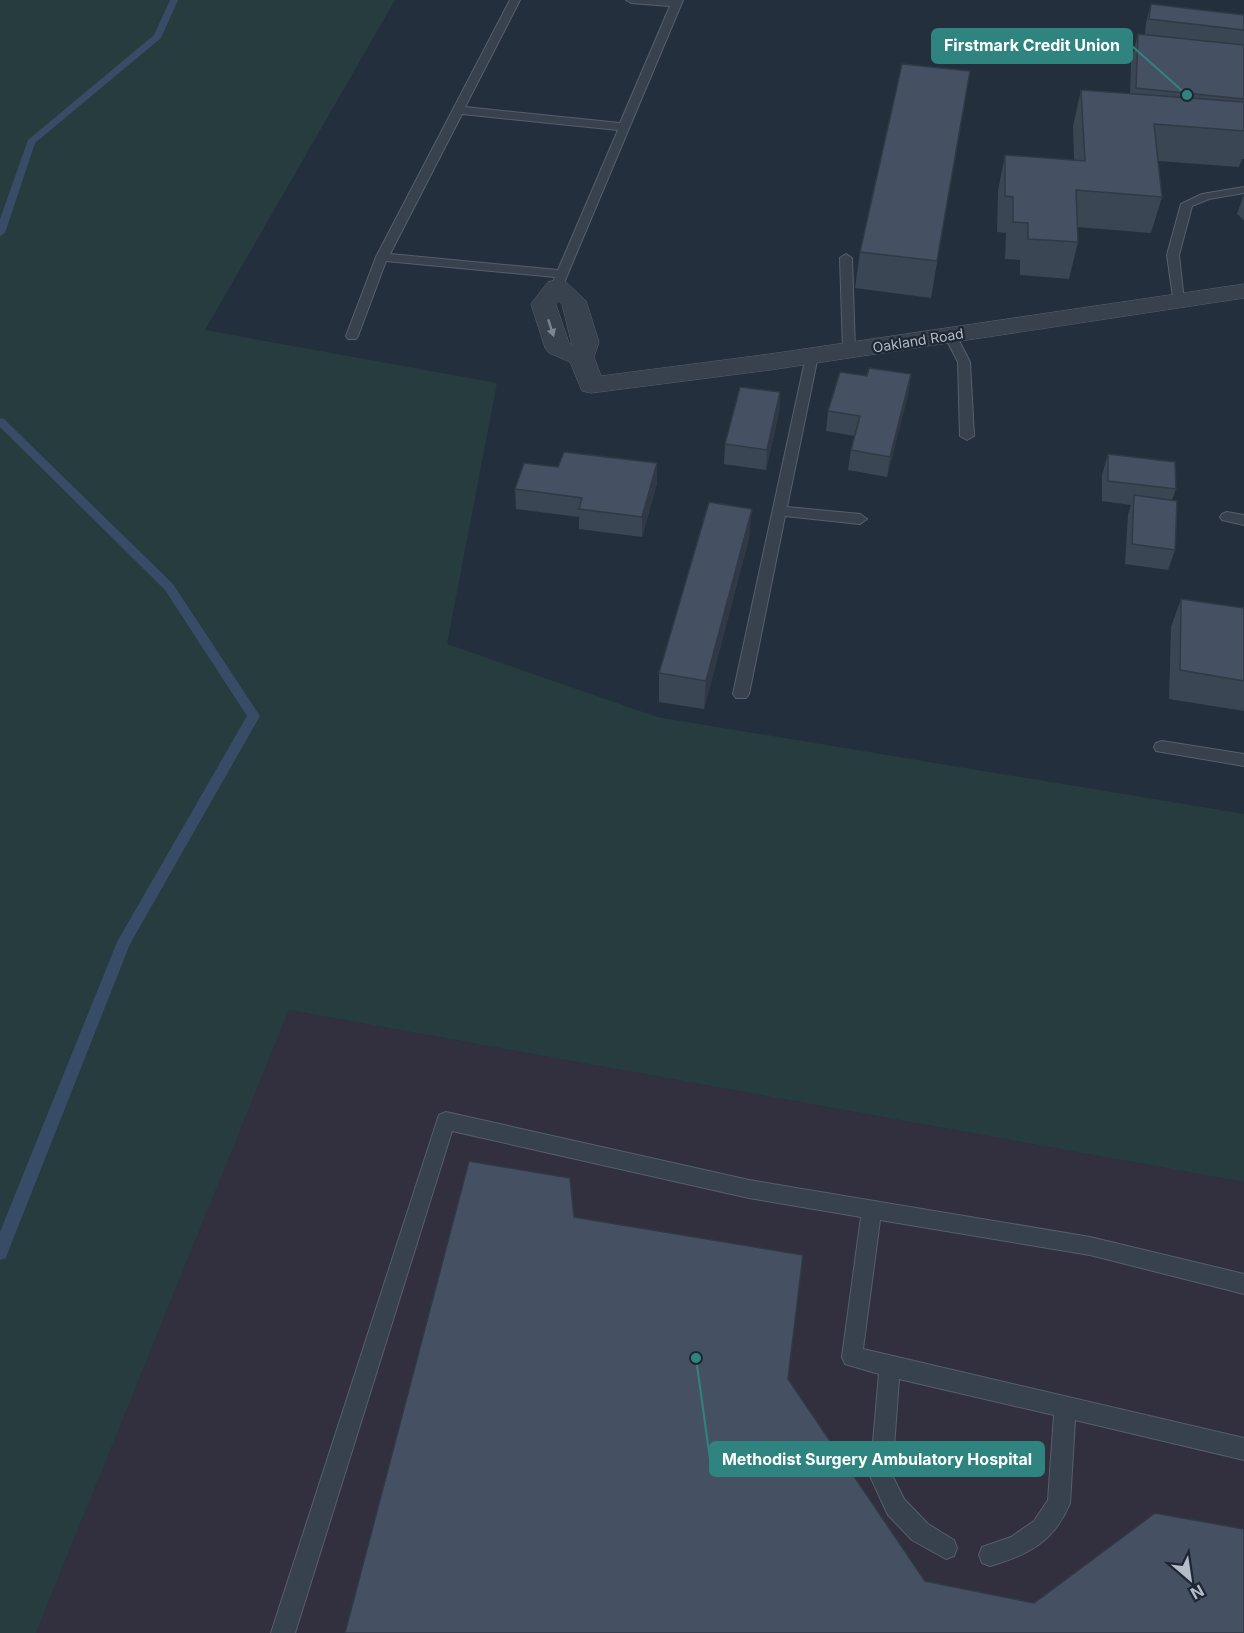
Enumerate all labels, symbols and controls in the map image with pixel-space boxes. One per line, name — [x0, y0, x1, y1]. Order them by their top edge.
callout: Firstmark Credit Union — [932, 29, 1132, 63]
text: Firstmark Credit Union — [944, 35, 1120, 55]
one-way arrow — [547, 319, 556, 337]
street label: Oakland Road — [871, 324, 965, 356]
callout: Methodist Surgery Ambulatory Hospital — [710, 1442, 1044, 1476]
text: Methodist Surgery Ambulatory Hospital — [722, 1449, 1032, 1469]
north arrow — [1160, 1549, 1220, 1609]
text: N — [1187, 1580, 1207, 1604]

